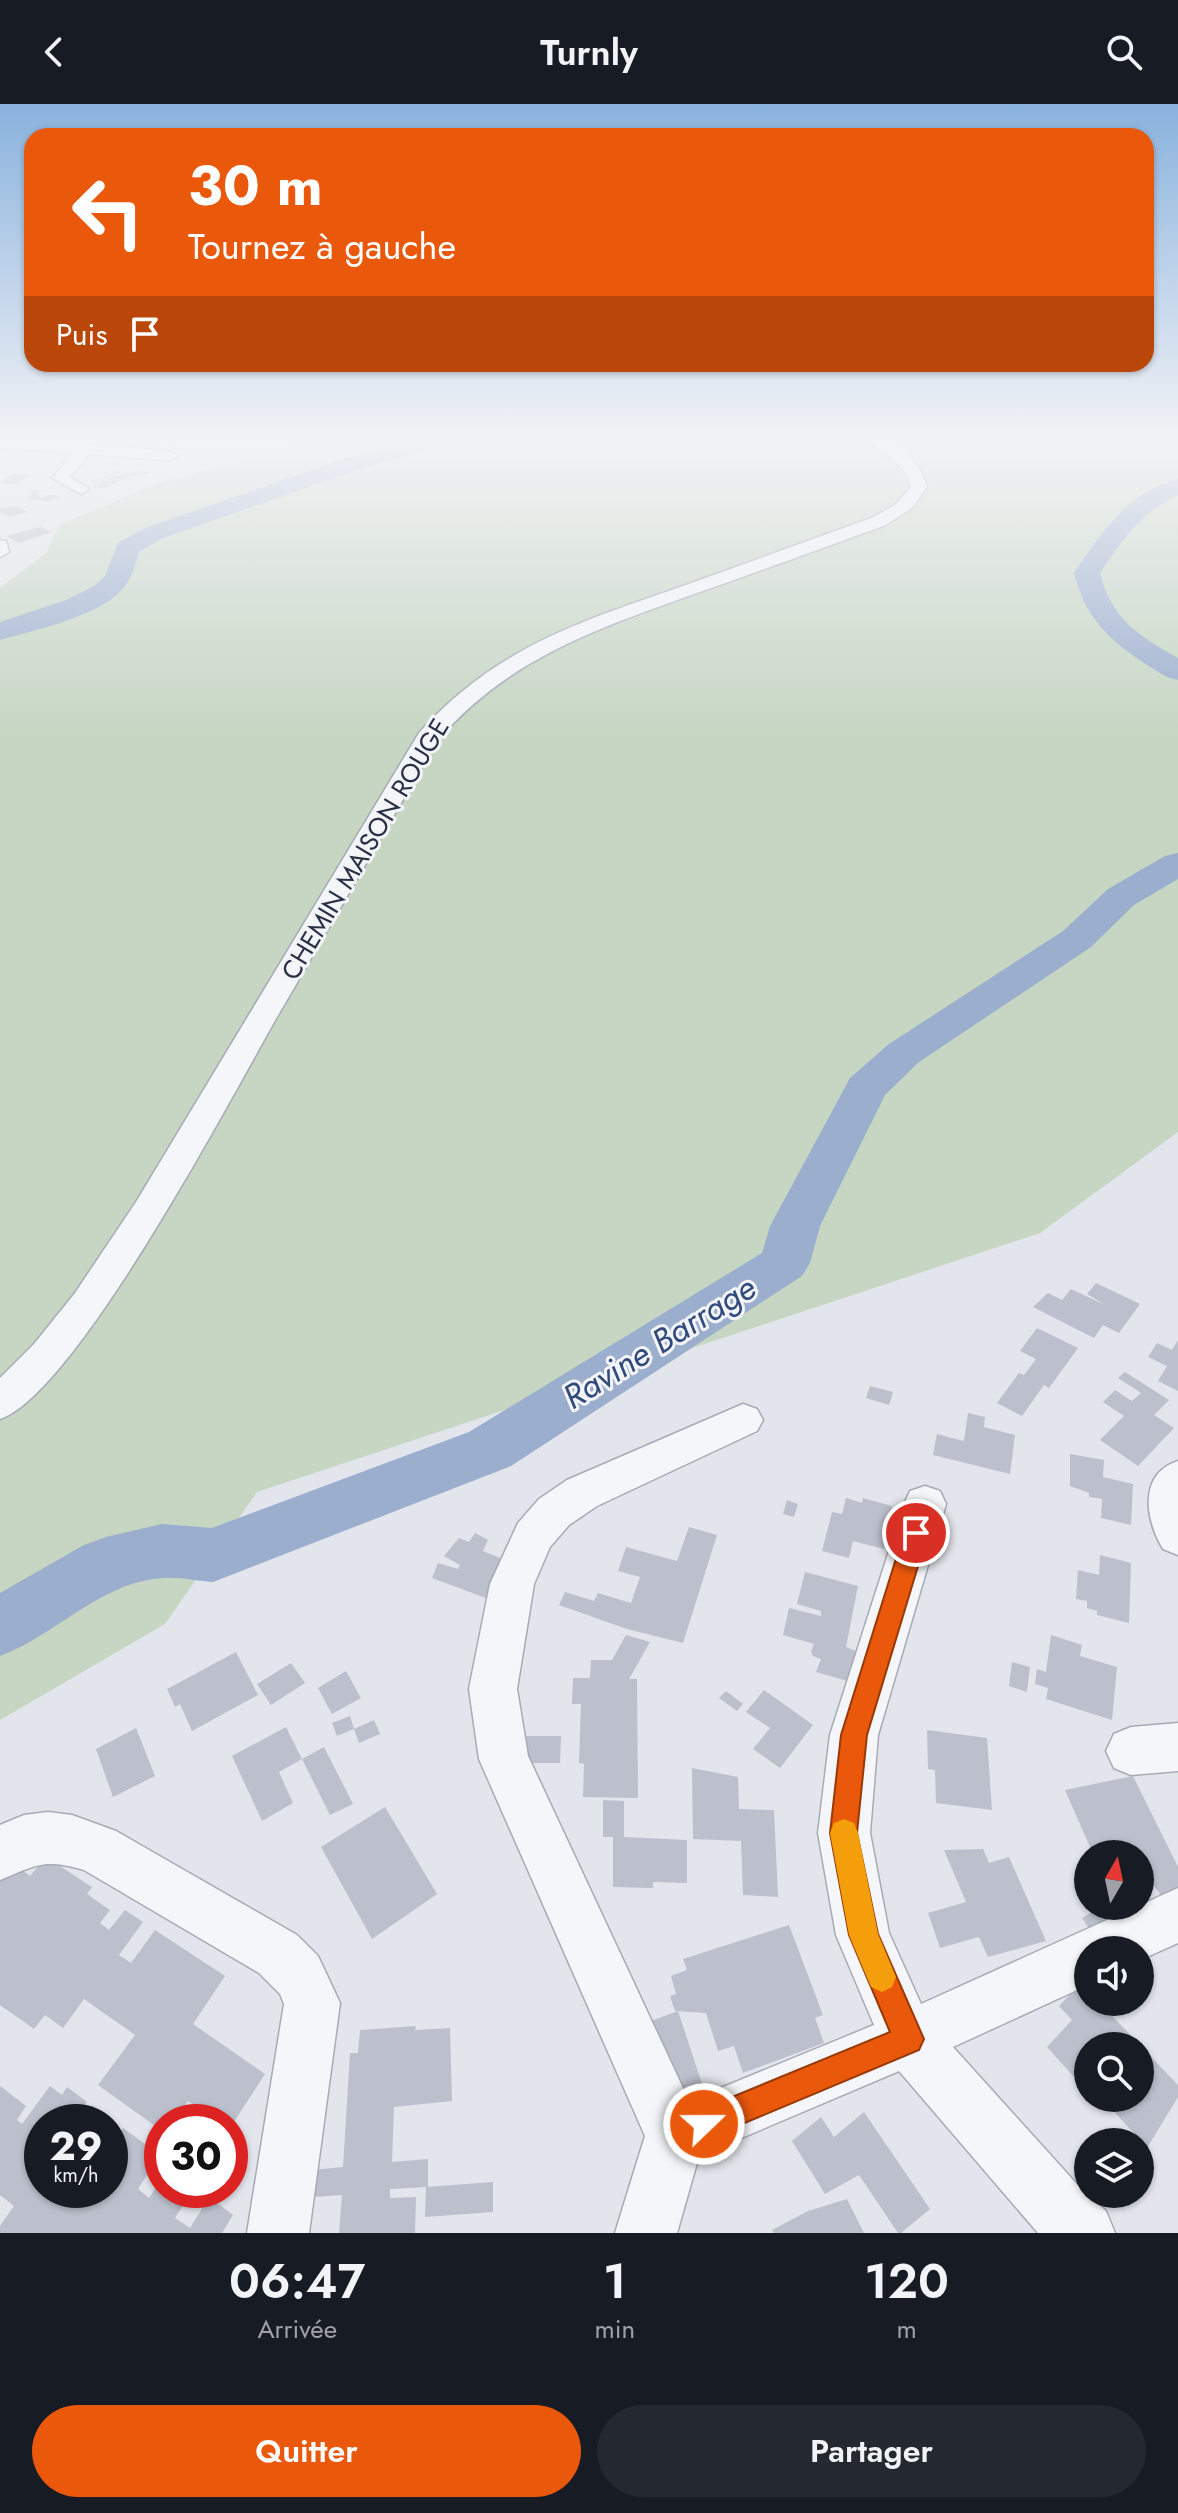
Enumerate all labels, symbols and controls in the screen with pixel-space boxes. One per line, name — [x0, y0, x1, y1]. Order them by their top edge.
text: Turnly — [540, 26, 638, 78]
icon: back — [32, 30, 76, 74]
icon: search — [1102, 30, 1146, 74]
text: 30 m — [188, 145, 323, 226]
icon: left — [56, 160, 160, 264]
text: Tournez à gauche — [188, 220, 456, 272]
icon: arrive — [123, 312, 167, 356]
text: Puis — [56, 313, 107, 356]
street label: CHEMIN MAISON ROUGE — [272, 711, 458, 987]
water label: Ravine Barrage — [553, 1264, 765, 1421]
pin — [882, 1499, 950, 1567]
icon: arrive — [894, 1511, 938, 1555]
north arrow — [1074, 1840, 1154, 1920]
map controls — [1074, 1840, 1154, 2208]
button: sound — [1074, 1936, 1154, 2016]
button: search — [1074, 2032, 1154, 2112]
position arrow — [662, 2082, 746, 2166]
speed limit sign: 30 — [144, 2104, 248, 2208]
text: 29 — [50, 2117, 103, 2175]
button: layers — [1074, 2128, 1154, 2208]
text: km/h — [53, 2161, 99, 2190]
text: 06:47 — [229, 2247, 365, 2316]
text: 1 — [603, 2247, 627, 2316]
text: 120 — [864, 2247, 949, 2316]
text: Arrivée — [257, 2310, 337, 2348]
text: min — [594, 2310, 635, 2348]
text: m — [896, 2310, 917, 2348]
button: Quitter — [32, 2405, 581, 2497]
button: Partager — [597, 2405, 1146, 2497]

